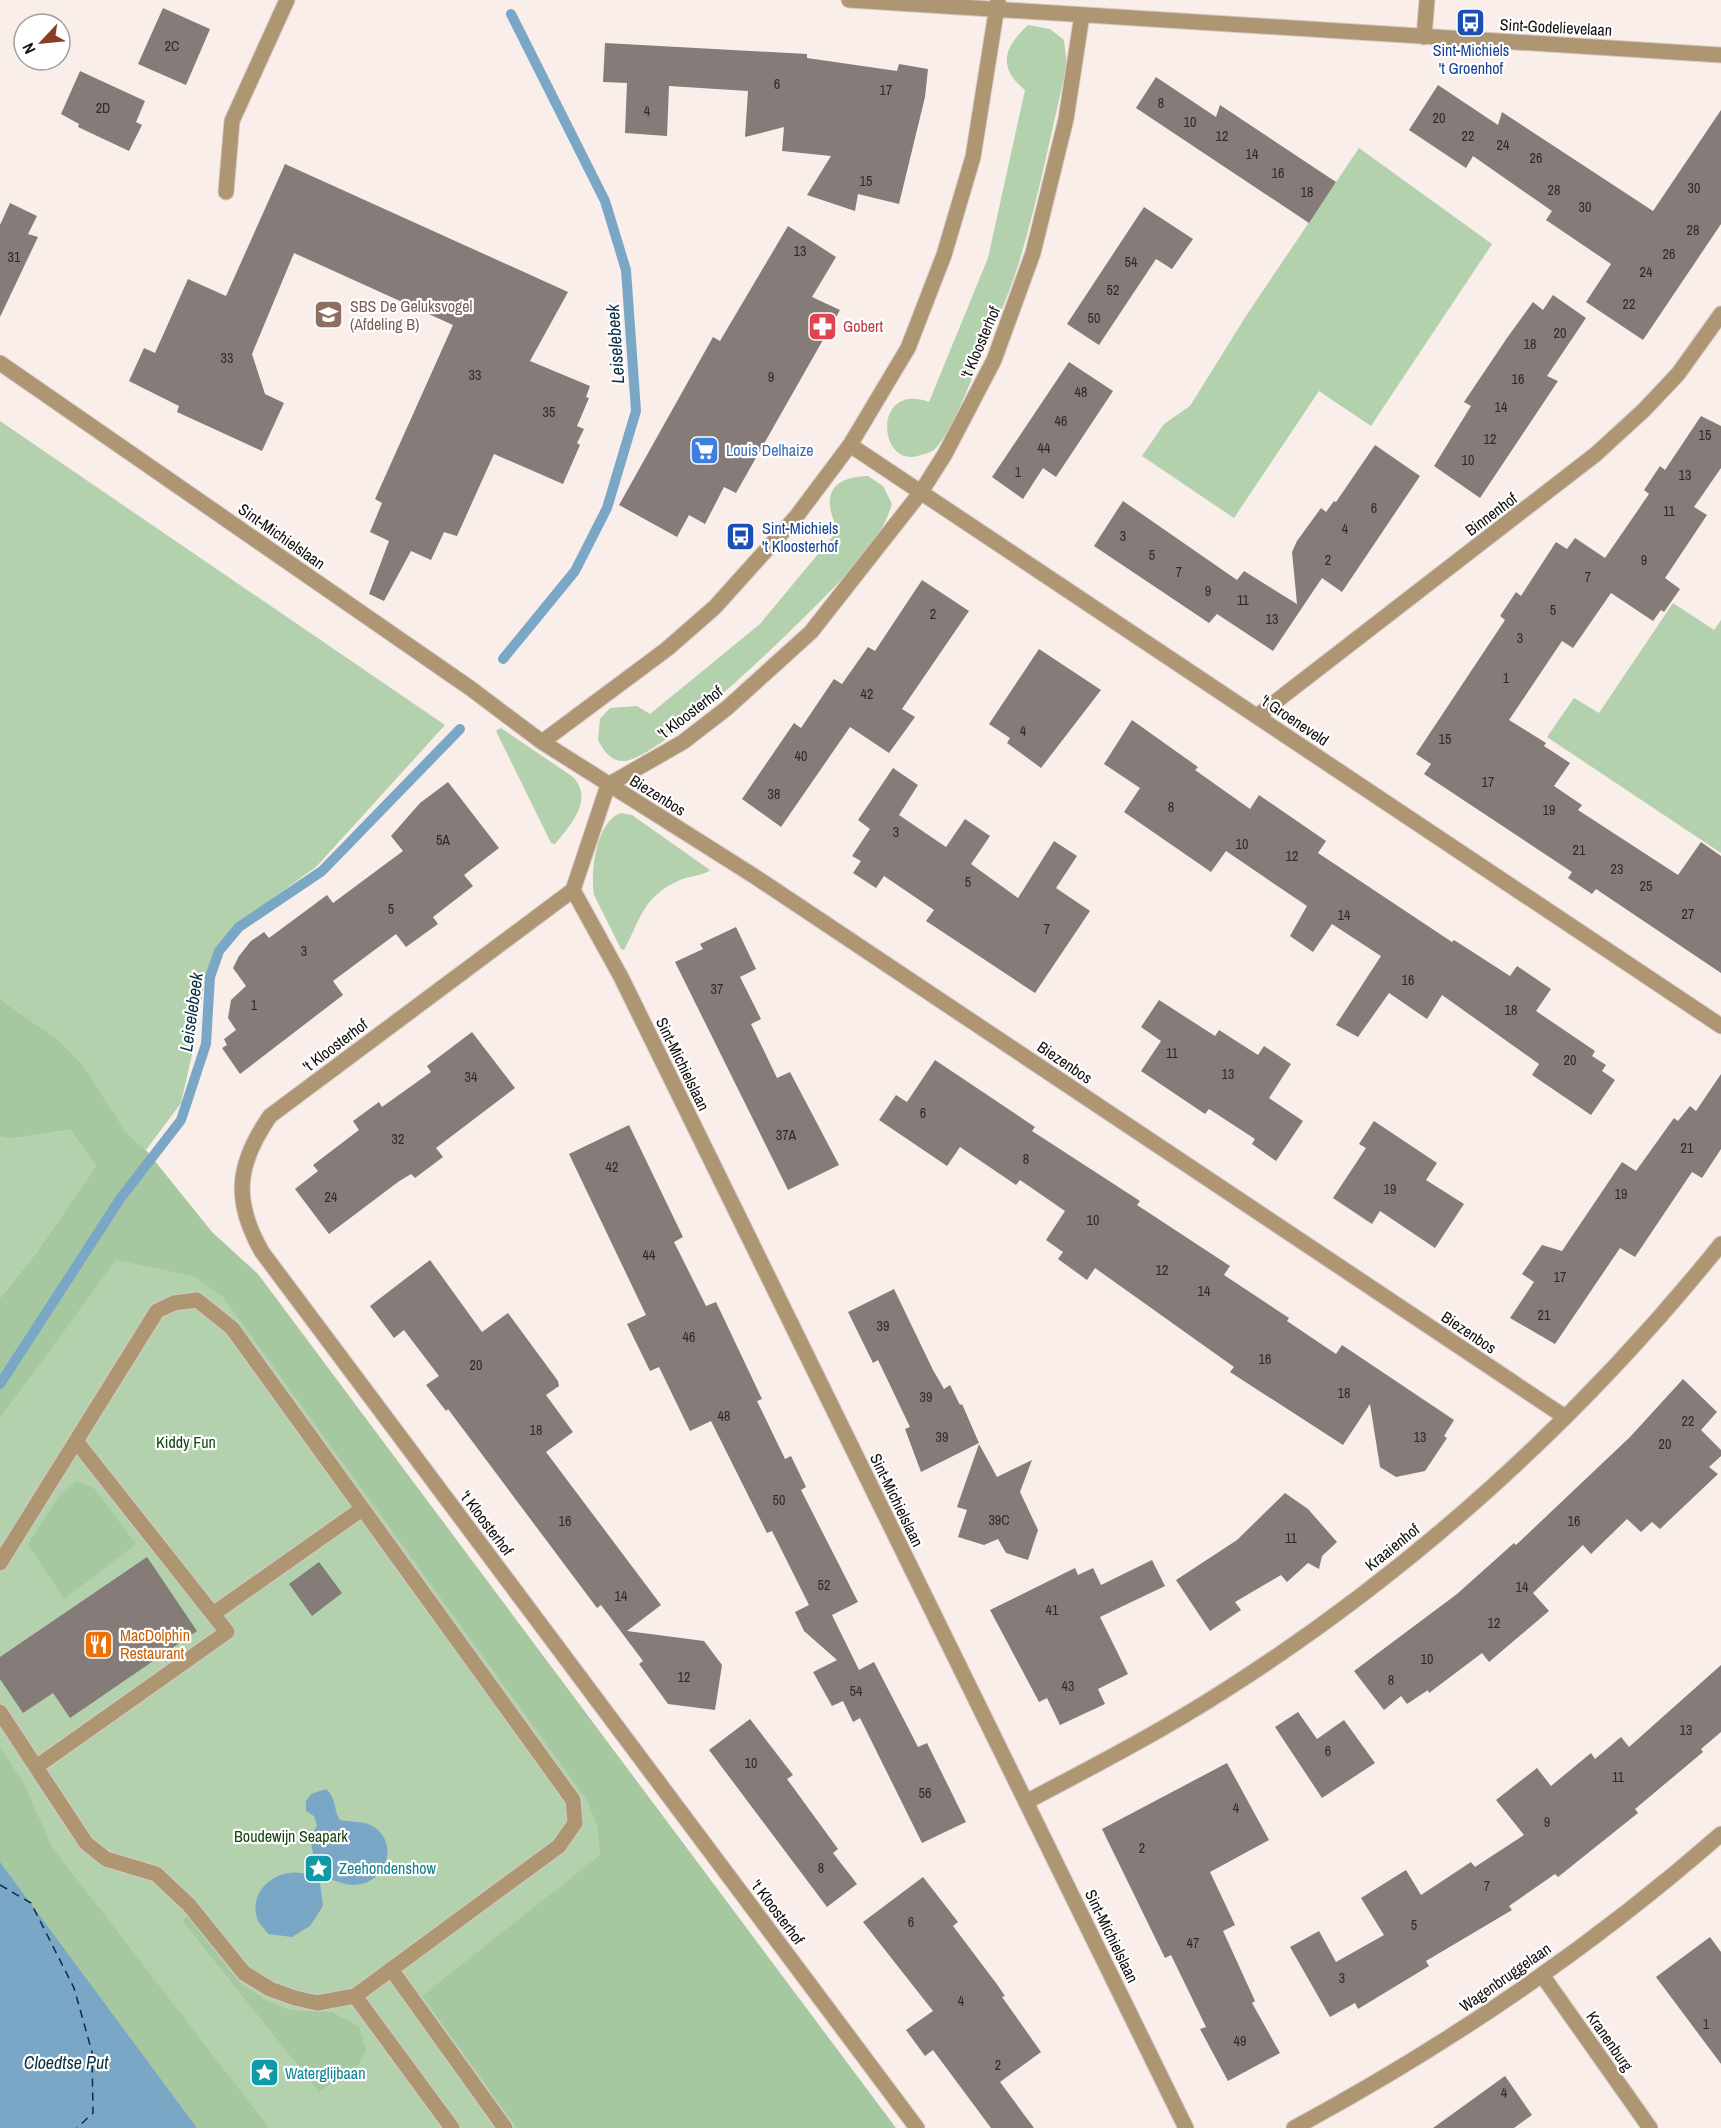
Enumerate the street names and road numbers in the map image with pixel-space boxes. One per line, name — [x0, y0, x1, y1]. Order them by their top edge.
street label: Sint-Godelievelaan — [1499, 13, 1613, 41]
street label: 't Kloosterhof — [955, 302, 1005, 381]
street label: Binnenhof — [1460, 487, 1522, 541]
street label: Sint-Michielslaan — [234, 498, 330, 574]
street label: 't Kloosterhof — [653, 680, 727, 744]
street label: 't Groeneveld — [1257, 689, 1333, 751]
street label: Biezenbos — [626, 769, 690, 821]
street label: 't Kloosterhof — [298, 1013, 372, 1077]
street label: Sint-Michielslaan — [651, 1014, 715, 1114]
street label: Biezenbos — [1033, 1036, 1097, 1088]
street label: Biezenbos — [1437, 1306, 1501, 1358]
street label: Sint-Michielslaan — [865, 1450, 929, 1550]
street label: 't Kloosterhof — [455, 1486, 519, 1560]
street label: Kraaienhof — [1360, 1518, 1424, 1576]
street label: 't Kloosterhof — [746, 1875, 810, 1949]
street label: Sint-Michielslaan — [1080, 1886, 1144, 1986]
street label: Wagenbruggelaan — [1455, 1937, 1555, 2017]
street label: Kranenburg — [1581, 2007, 1639, 2076]

